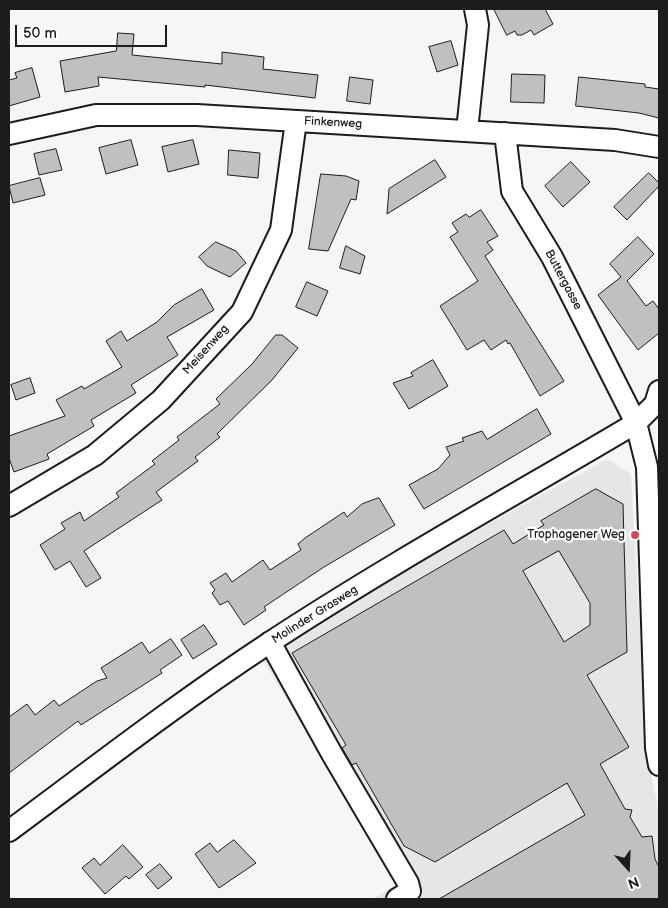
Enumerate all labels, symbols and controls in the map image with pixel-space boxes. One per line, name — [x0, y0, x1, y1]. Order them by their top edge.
scale bar — [18, 15, 170, 47]
text: 50 m — [23, 24, 57, 43]
street label: Finkenweg — [304, 114, 362, 132]
street label: Buttergasse — [541, 248, 585, 312]
street label: Meisenweg — [180, 322, 232, 378]
place label: Trophagener Weg — [527, 528, 625, 542]
marker: Trophagener Weg — [629, 529, 641, 541]
street label: Molinder Grasweg — [269, 583, 361, 647]
north arrow — [603, 843, 653, 893]
text: N — [625, 873, 641, 892]

